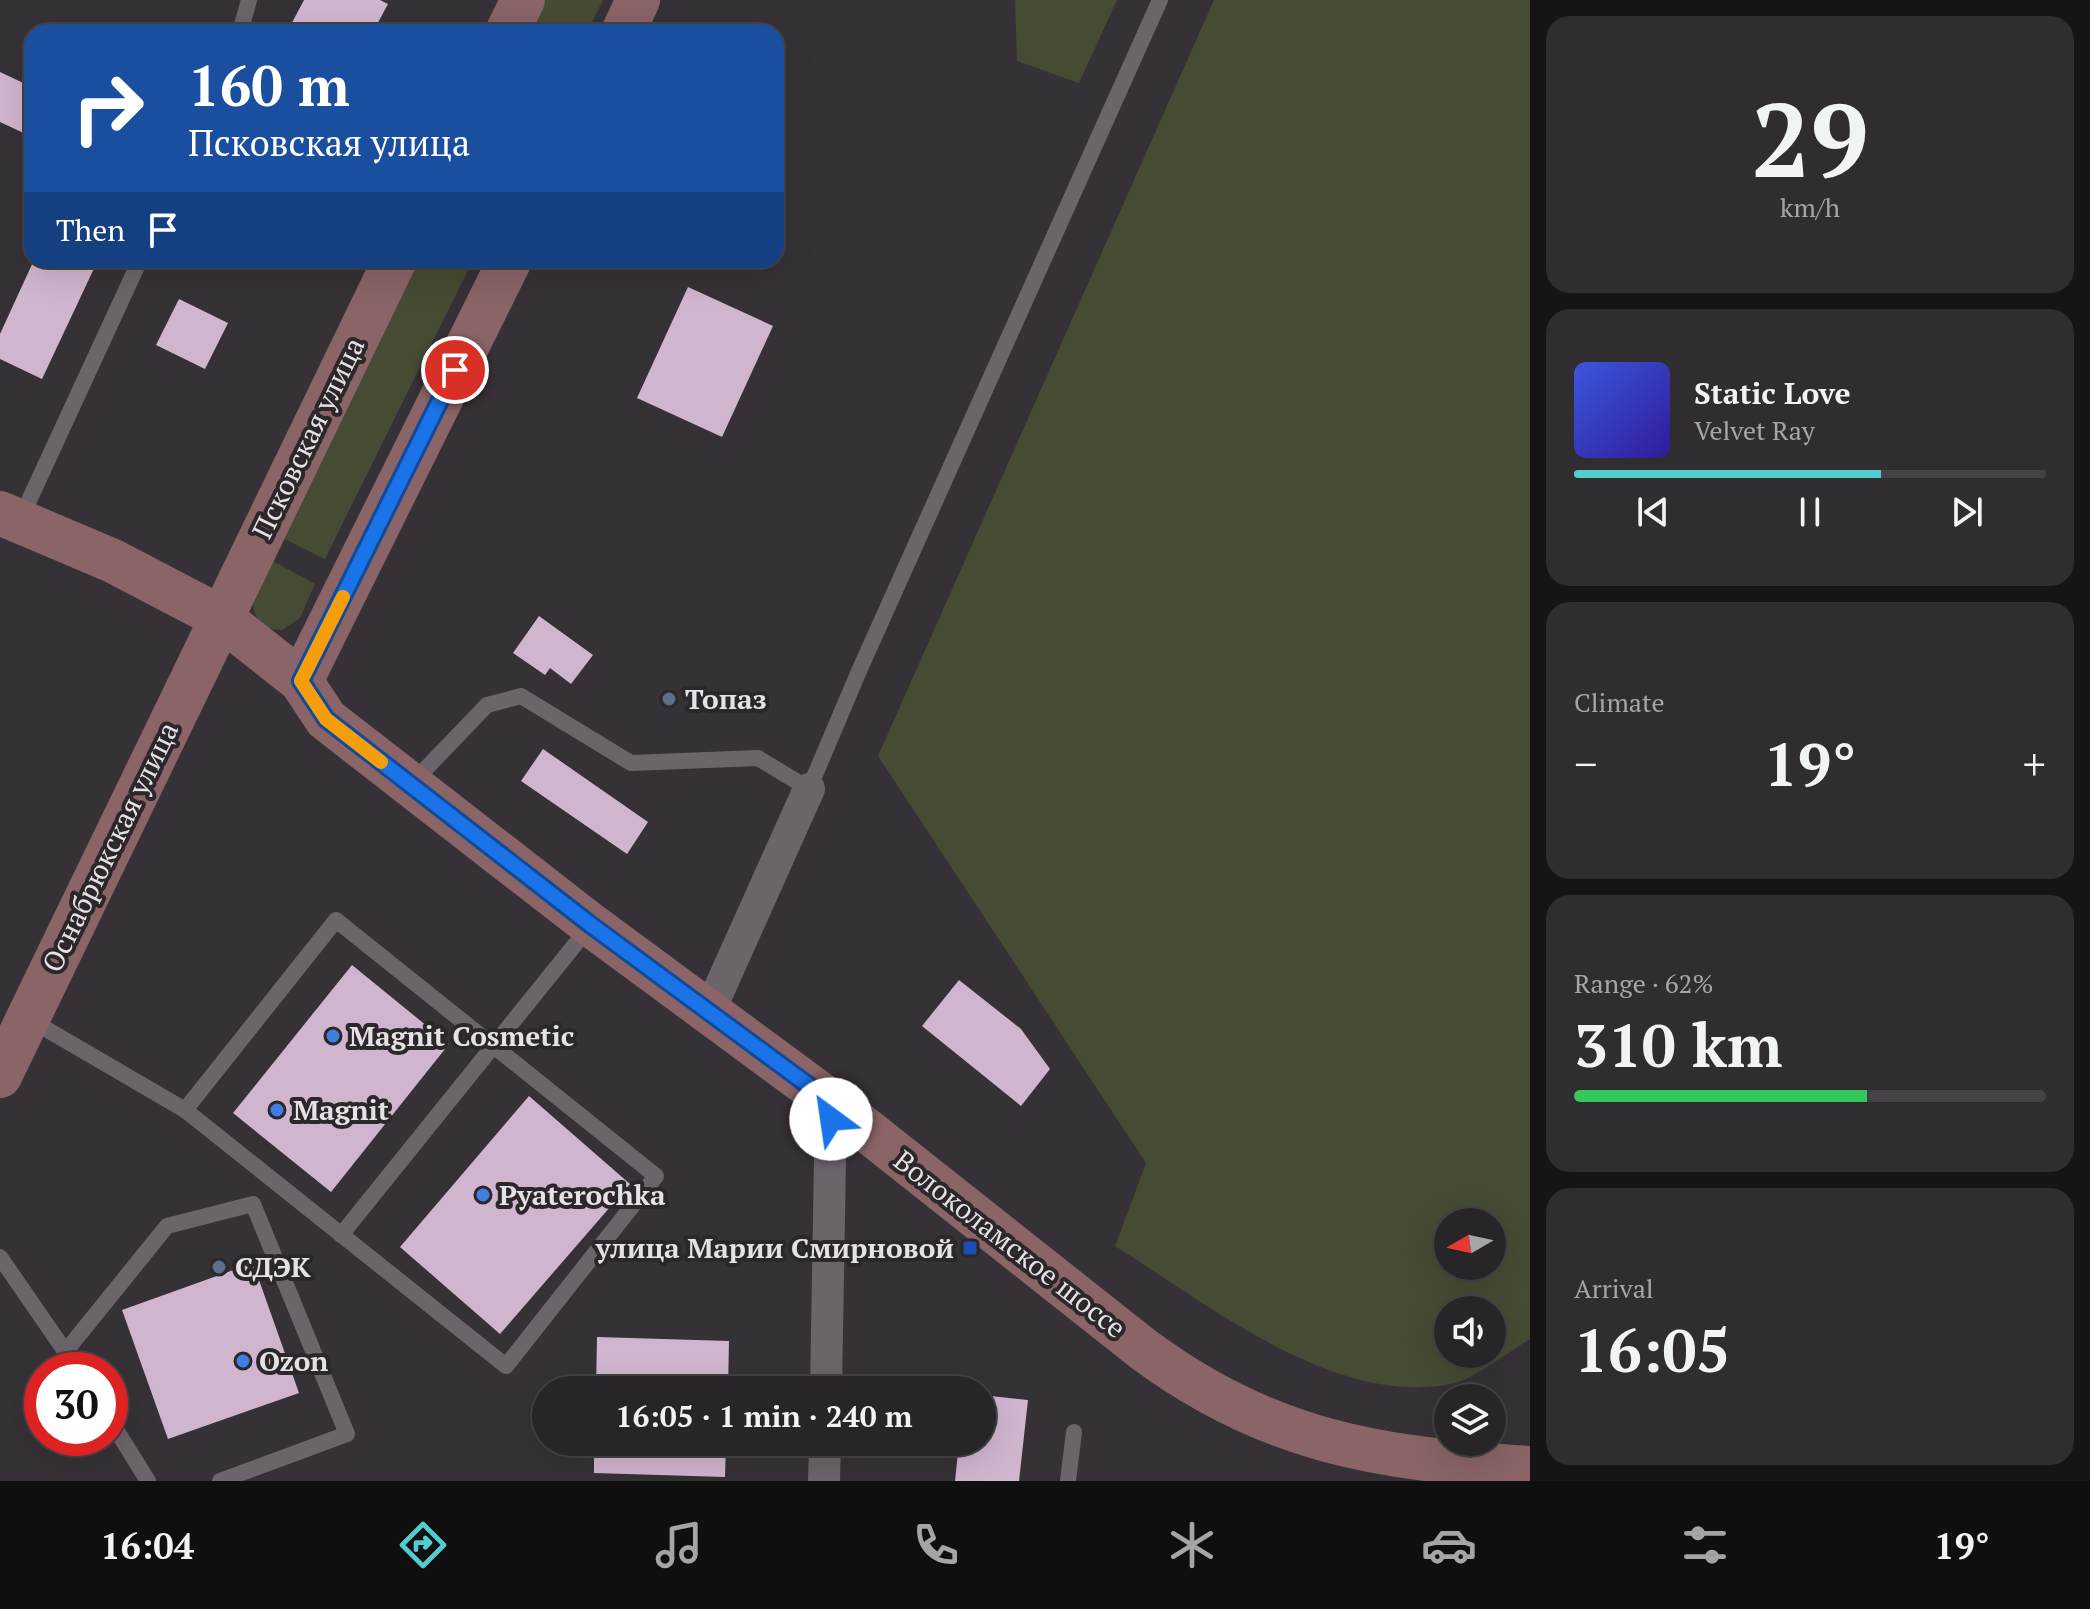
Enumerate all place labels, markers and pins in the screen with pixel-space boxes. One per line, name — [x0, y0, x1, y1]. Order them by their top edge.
pin — [421, 336, 489, 404]
place label: Топаз — [685, 680, 767, 717]
marker: Топаз — [660, 690, 678, 708]
place label: Magnit Cosmetic — [349, 1017, 574, 1054]
marker: Magnit Cosmetic — [324, 1027, 342, 1045]
place label: Magnit — [293, 1091, 389, 1128]
marker: Magnit — [268, 1101, 286, 1119]
place label: Pyaterochka — [499, 1176, 666, 1213]
marker: Pyaterochka — [474, 1186, 492, 1204]
place label: улица Марии Смирновой — [595, 1229, 954, 1266]
marker: улица Марии Смирновой — [961, 1239, 979, 1257]
place label: СДЭК — [235, 1248, 311, 1285]
marker: СДЭК — [210, 1258, 228, 1276]
place label: Ozon — [259, 1342, 328, 1379]
marker: Ozon — [234, 1352, 252, 1370]

